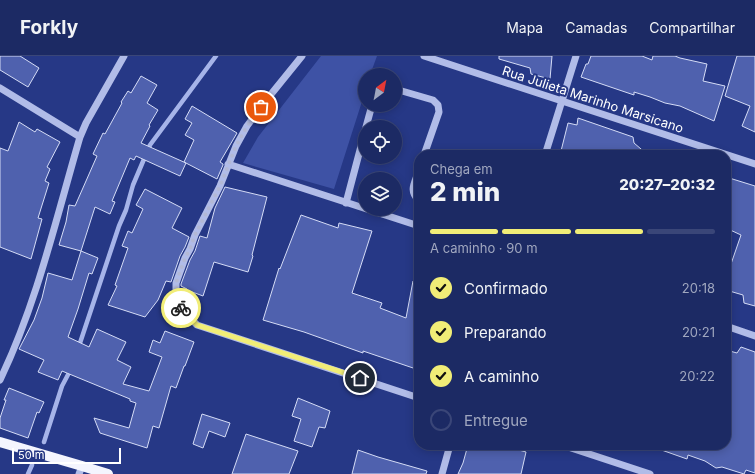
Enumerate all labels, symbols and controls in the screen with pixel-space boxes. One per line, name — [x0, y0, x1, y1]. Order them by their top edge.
text: Forkly — [20, 16, 78, 39]
text: Mapa — [506, 19, 543, 36]
text: Camadas — [565, 19, 627, 36]
text: Compartilhar — [649, 19, 735, 36]
street label: Rua Julieta Marinho Marsicano — [500, 62, 686, 136]
north arrow — [358, 68, 402, 112]
map controls — [358, 68, 402, 216]
pin — [244, 90, 278, 124]
icon: bag — [250, 96, 272, 118]
button: locate — [358, 120, 402, 164]
text: Chega em — [430, 161, 493, 177]
button: layers — [358, 172, 402, 216]
text: 20:27–20:32 — [619, 175, 715, 194]
text: 2 min — [430, 176, 500, 207]
text: A caminho · 90 m — [430, 240, 538, 256]
icon: check — [430, 277, 452, 299]
text: Confirmado — [464, 279, 548, 298]
text: 20:18 — [682, 280, 715, 296]
courier — [161, 288, 201, 328]
icon: bike — [170, 297, 192, 319]
icon: check — [430, 321, 452, 343]
text: Preparando — [464, 323, 547, 342]
text: 20:21 — [682, 324, 715, 340]
pin — [343, 361, 377, 395]
icon: check — [430, 365, 452, 387]
icon: home — [349, 367, 371, 389]
text: A caminho — [464, 367, 539, 386]
text: 20:22 — [679, 368, 715, 384]
text: Entregue — [464, 411, 528, 430]
scale bar — [12, 446, 121, 465]
text: 50 m — [18, 448, 44, 462]

